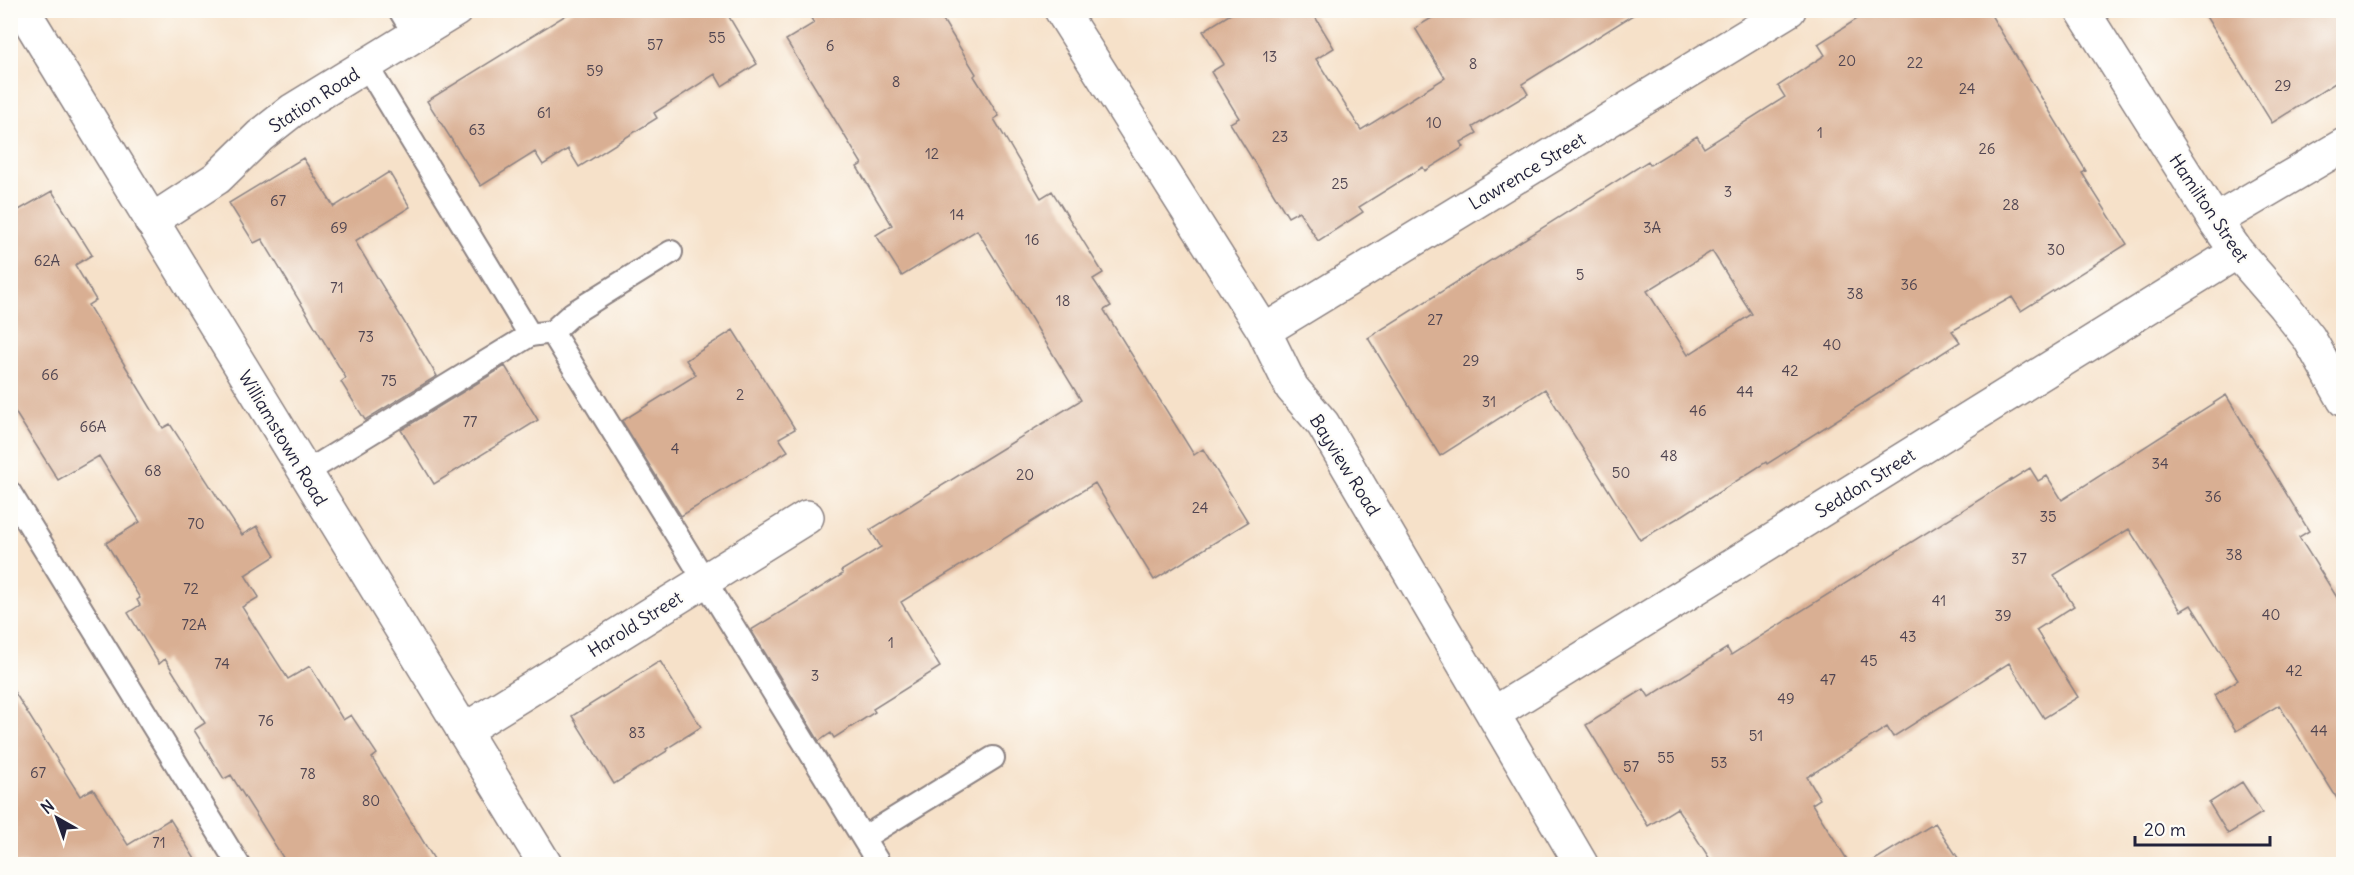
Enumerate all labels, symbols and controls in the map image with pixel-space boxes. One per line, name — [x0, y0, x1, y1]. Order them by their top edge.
house number: 55 — [708, 28, 726, 47]
house number: 57 — [647, 35, 663, 54]
house number: 6 — [826, 36, 834, 55]
house number: 13 — [1263, 47, 1277, 66]
house number: 20 — [1838, 51, 1856, 70]
house number: 22 — [1907, 53, 1923, 72]
house number: 8 — [1469, 54, 1477, 73]
house number: 59 — [586, 61, 604, 80]
street label: Station Road — [264, 62, 364, 138]
house number: 8 — [892, 72, 900, 91]
house number: 29 — [2275, 76, 2291, 95]
house number: 24 — [1959, 79, 1976, 98]
house number: 61 — [537, 103, 551, 122]
house number: 10 — [1426, 113, 1442, 132]
house number: 63 — [468, 120, 486, 139]
house number: 1 — [1817, 123, 1823, 142]
house number: 23 — [1272, 127, 1288, 146]
street label: Lawrence Street — [1465, 127, 1589, 215]
house number: 26 — [1979, 139, 1995, 158]
house number: 12 — [925, 144, 939, 163]
street label: Hamilton Street — [2164, 149, 2254, 267]
house number: 25 — [1332, 174, 1348, 193]
house number: 3 — [1724, 182, 1732, 201]
house number: 67 — [270, 191, 286, 210]
house number: 28 — [2003, 195, 2019, 214]
house number: 14 — [950, 205, 965, 224]
house number: 69 — [330, 218, 348, 237]
house number: 3A — [1643, 218, 1661, 237]
house number: 16 — [1025, 230, 1039, 249]
house number: 30 — [2047, 240, 2065, 259]
house number: 62A — [34, 251, 61, 270]
house number: 5 — [1576, 265, 1584, 284]
house number: 36 — [1900, 275, 1918, 294]
house number: 71 — [330, 278, 344, 297]
house number: 38 — [1846, 284, 1864, 303]
house number: 18 — [1056, 291, 1070, 310]
house number: 27 — [1427, 310, 1443, 329]
house number: 73 — [358, 327, 374, 346]
house number: 40 — [1823, 335, 1841, 354]
house number: 29 — [1463, 351, 1479, 370]
house number: 42 — [1782, 361, 1798, 380]
house number: 66 — [41, 365, 59, 384]
street label: Williamstown Road — [233, 366, 333, 510]
house number: 75 — [381, 371, 397, 390]
house number: 44 — [1736, 382, 1754, 401]
house number: 2 — [736, 385, 744, 404]
house number: 31 — [1482, 392, 1496, 411]
house number: 46 — [1689, 401, 1707, 420]
street label: Bayview Road — [1305, 410, 1386, 520]
house number: 77 — [463, 412, 477, 431]
house number: 66A — [80, 417, 107, 436]
house number: 4 — [671, 439, 680, 458]
street label: Seddon Street — [1811, 443, 1919, 523]
house number: 48 — [1660, 446, 1678, 465]
house number: 34 — [2151, 454, 2169, 473]
house number: 68 — [144, 461, 162, 480]
house number: 50 — [1612, 463, 1630, 482]
house number: 20 — [1016, 465, 1034, 484]
house number: 36 — [2204, 487, 2222, 506]
house number: 24 — [1192, 498, 1209, 517]
house number: 35 — [2039, 507, 2057, 526]
house number: 70 — [187, 514, 205, 533]
house number: 38 — [2225, 545, 2243, 564]
house number: 37 — [2011, 549, 2027, 568]
house number: 72 — [183, 579, 199, 598]
street label: Harold Street — [583, 586, 687, 662]
house number: 41 — [1932, 591, 1946, 610]
house number: 40 — [2262, 605, 2280, 624]
house number: 39 — [1994, 606, 2012, 625]
house number: 72A — [181, 615, 207, 634]
house number: 43 — [1899, 627, 1917, 646]
house number: 1 — [888, 633, 894, 652]
house number: 45 — [1860, 651, 1878, 670]
house number: 74 — [214, 654, 230, 673]
house number: 42 — [2286, 661, 2302, 680]
house number: 3 — [811, 666, 819, 685]
house number: 47 — [1820, 670, 1836, 689]
house number: 49 — [1777, 689, 1795, 708]
house number: 76 — [258, 711, 274, 730]
house number: 44 — [2310, 721, 2328, 740]
house number: 83 — [628, 723, 646, 742]
house number: 51 — [1749, 726, 1763, 745]
house number: 55 — [1657, 748, 1675, 767]
house number: 53 — [1710, 753, 1728, 772]
house number: 57 — [1623, 757, 1639, 776]
house number: 67 — [30, 763, 46, 782]
house number: 78 — [300, 764, 316, 783]
north arrow — [27, 788, 87, 848]
house number: 80 — [362, 791, 380, 810]
text: N — [37, 795, 58, 818]
scale bar — [2135, 809, 2270, 847]
text: 20 m — [2144, 818, 2186, 841]
house number: 71 — [152, 833, 166, 852]

